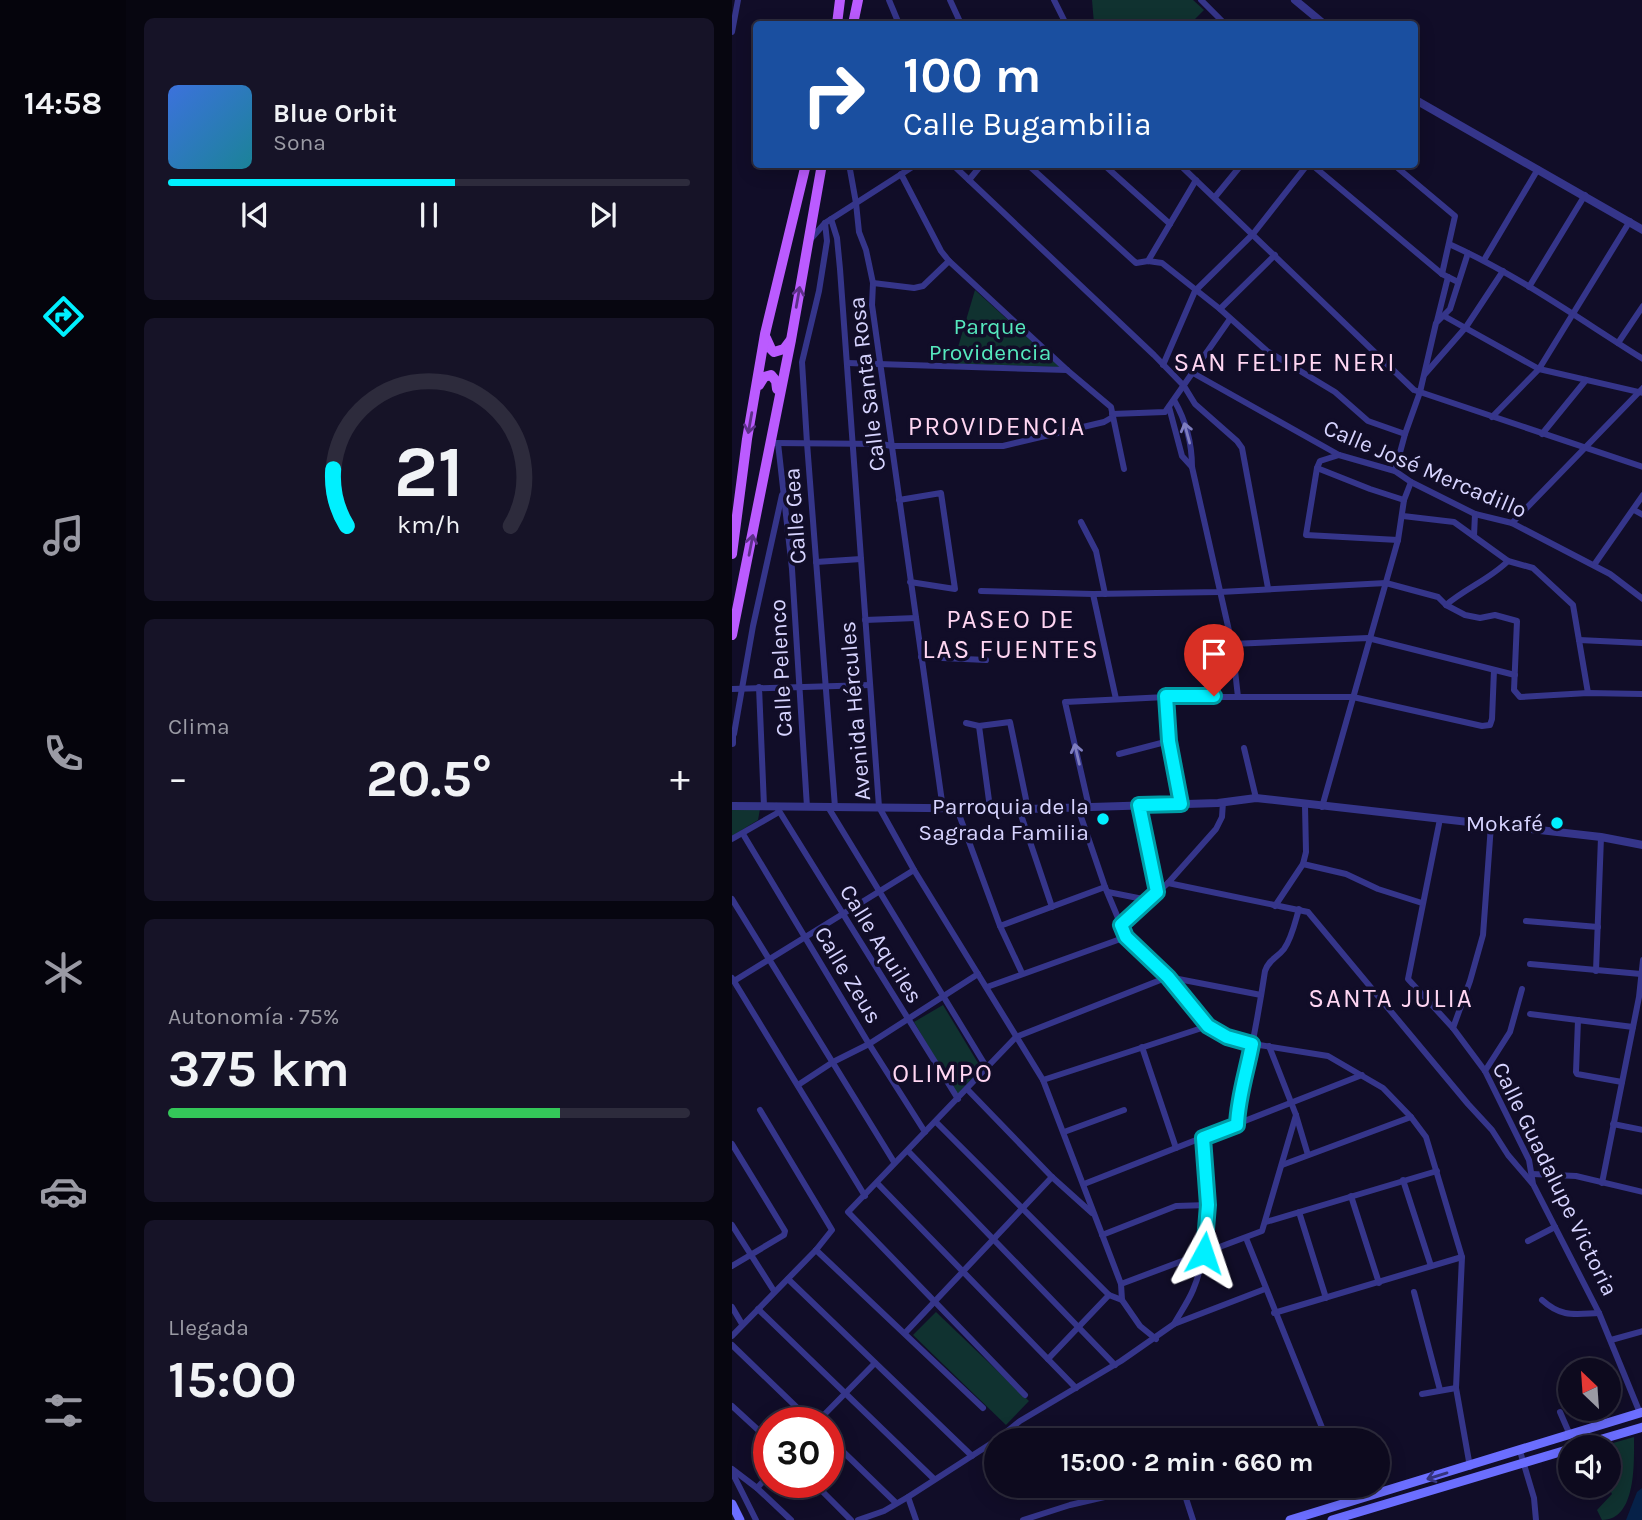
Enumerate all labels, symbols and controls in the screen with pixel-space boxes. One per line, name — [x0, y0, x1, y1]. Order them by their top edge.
text: 100 m — [903, 47, 1041, 104]
icon: right — [788, 49, 879, 140]
text: 14:58 — [24, 85, 102, 122]
text: Blue Orbit — [273, 98, 397, 129]
text: Calle Bugambilia — [903, 106, 1152, 143]
text: Sona — [273, 129, 326, 156]
icon: previous — [236, 196, 274, 234]
icon: pause — [410, 196, 448, 234]
icon: next — [584, 196, 622, 234]
one-way arrow — [792, 286, 805, 309]
icon: directions — [39, 292, 88, 341]
street label: Calle Santa Rosa — [843, 295, 891, 473]
park label: Parque Providencia — [929, 313, 1051, 366]
district label: SAN FELIPE NERI — [1173, 347, 1397, 378]
one-way arrow — [743, 411, 756, 433]
district label: PROVIDENCIA — [908, 411, 1086, 442]
street label: Calle José Mercadillo — [1319, 414, 1531, 524]
one-way arrow — [1180, 422, 1193, 444]
text: 21 — [394, 429, 464, 514]
street label: Calle Gea — [778, 467, 812, 565]
text: km/h — [397, 509, 461, 538]
icon: music — [39, 511, 88, 560]
one-way arrow — [745, 534, 758, 557]
street label: Calle Pelenco — [764, 598, 798, 738]
district label: PASEO DE LAS FUENTES — [922, 604, 1100, 665]
street label: Avenida Hércules — [834, 620, 876, 802]
pin — [1184, 624, 1244, 696]
icon: arrive — [1195, 635, 1233, 673]
text: Clima — [168, 713, 230, 740]
icon: phone — [39, 729, 88, 778]
one-way arrow — [1069, 743, 1083, 766]
text: 20.5° — [366, 748, 492, 809]
text: − — [168, 756, 188, 801]
text: + — [670, 756, 690, 801]
place label: Parroquia de la Sagrada Familia — [918, 793, 1089, 846]
place label: Mokafé — [1466, 810, 1543, 837]
marker: Parroquia de la Sagrada Familia — [1095, 811, 1111, 827]
marker: Mokafé — [1549, 815, 1565, 831]
street label: Calle Aquiles — [834, 880, 928, 1008]
street label: Calle Zeus — [809, 922, 887, 1028]
icon: climate — [39, 948, 88, 997]
district label: SANTA JULIA — [1308, 983, 1474, 1014]
text: Autonomía · 75% — [168, 1003, 339, 1030]
text: 375 km — [168, 1038, 350, 1099]
district label: OLIMPO — [892, 1058, 994, 1089]
street label: Calle Guadalupe Victoria — [1487, 1058, 1623, 1300]
icon: car — [39, 1167, 88, 1216]
position arrow — [1167, 1216, 1241, 1290]
text: Llegada — [168, 1314, 249, 1341]
text: 15:00 — [168, 1349, 297, 1410]
north arrow — [1558, 1358, 1621, 1421]
map controls — [1558, 1358, 1621, 1498]
icon: filters — [39, 1386, 88, 1435]
speed limit sign: 30 — [753, 1407, 844, 1498]
button: sound — [1558, 1435, 1621, 1498]
text: 15:00 · 2 min · 660 m — [1061, 1447, 1313, 1478]
one-way arrow — [1426, 1471, 1448, 1484]

